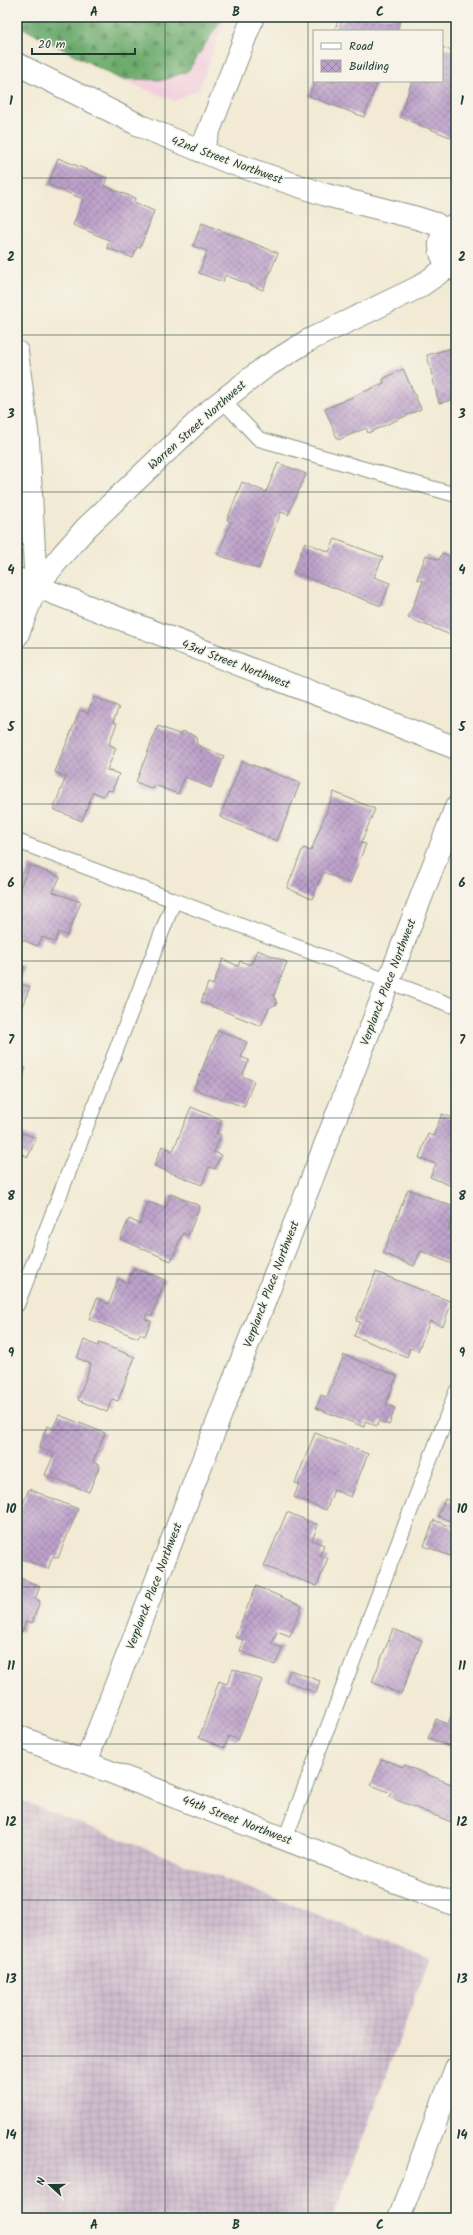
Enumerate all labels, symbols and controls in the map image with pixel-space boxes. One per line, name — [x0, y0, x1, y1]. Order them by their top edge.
text: A — [90, 2, 98, 23]
text: B — [232, 2, 240, 23]
text: C — [376, 2, 384, 23]
scale bar — [32, 30, 135, 56]
legend — [313, 30, 443, 82]
text: 20 m — [38, 35, 66, 54]
text: Road — [349, 37, 374, 56]
text: Building — [349, 57, 389, 76]
text: 1 — [9, 91, 13, 112]
text: 1 — [460, 91, 464, 112]
street label: 42nd Street Northwest — [168, 131, 286, 190]
text: 2 — [7, 247, 15, 268]
text: 2 — [458, 247, 466, 268]
street label: Warren Street Northwest — [144, 376, 251, 475]
text: 3 — [6, 404, 15, 425]
text: 3 — [457, 404, 466, 425]
text: 4 — [7, 560, 15, 581]
text: 4 — [458, 560, 466, 581]
street label: 43rd Street Northwest — [179, 635, 293, 694]
text: 5 — [7, 717, 16, 738]
text: 5 — [458, 717, 467, 738]
text: 6 — [7, 873, 15, 894]
text: 6 — [458, 873, 466, 894]
street label: Verplanck Place Northwest — [355, 916, 422, 1048]
text: 7 — [8, 1030, 15, 1051]
text: 7 — [459, 1030, 466, 1051]
text: 8 — [7, 1186, 15, 1207]
text: 8 — [458, 1186, 466, 1207]
street label: Verplanck Place Northwest — [238, 1218, 305, 1350]
text: 9 — [8, 1343, 15, 1364]
text: 9 — [459, 1343, 466, 1364]
text: 10 — [6, 1499, 17, 1520]
text: 10 — [457, 1499, 468, 1520]
street label: Verplanck Place Northwest — [121, 1520, 188, 1652]
text: 11 — [7, 1656, 15, 1677]
text: 11 — [458, 1656, 466, 1677]
street label: 44th Street Northwest — [179, 1791, 295, 1850]
text: 12 — [5, 1812, 17, 1833]
text: 12 — [456, 1812, 468, 1833]
text: 13 — [5, 1969, 17, 1990]
text: 13 — [456, 1969, 468, 1990]
text: 14 — [5, 2125, 17, 2146]
text: 14 — [456, 2125, 468, 2146]
north arrow — [30, 2165, 70, 2205]
text: N — [32, 2175, 51, 2188]
text: A — [90, 2215, 98, 2235]
text: B — [232, 2215, 240, 2235]
text: C — [376, 2215, 384, 2235]

